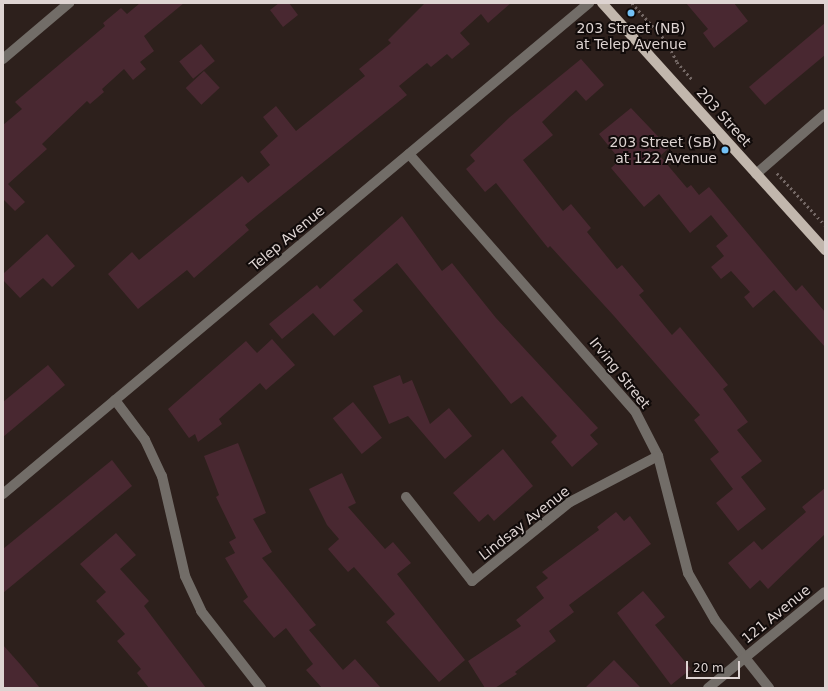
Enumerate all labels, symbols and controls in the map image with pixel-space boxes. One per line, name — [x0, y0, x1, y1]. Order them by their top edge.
marker: 203 Street (NB) at Telep Avenue — [626, 8, 636, 18]
place label: 203 Street (NB) at Telep Avenue — [575, 20, 687, 52]
street label: 203 Street — [693, 84, 755, 150]
place label: 203 Street (SB) at 122 Avenue — [609, 134, 717, 166]
marker: 203 Street (SB) at 122 Avenue — [720, 145, 730, 155]
street label: Telep Avenue — [246, 202, 328, 274]
street label: Irving Street — [586, 334, 654, 412]
street label: Lindsay Avenue — [475, 482, 573, 564]
street label: 121 Avenue — [738, 581, 814, 647]
scale bar — [688, 653, 742, 679]
text: 20 m — [693, 661, 724, 675]

